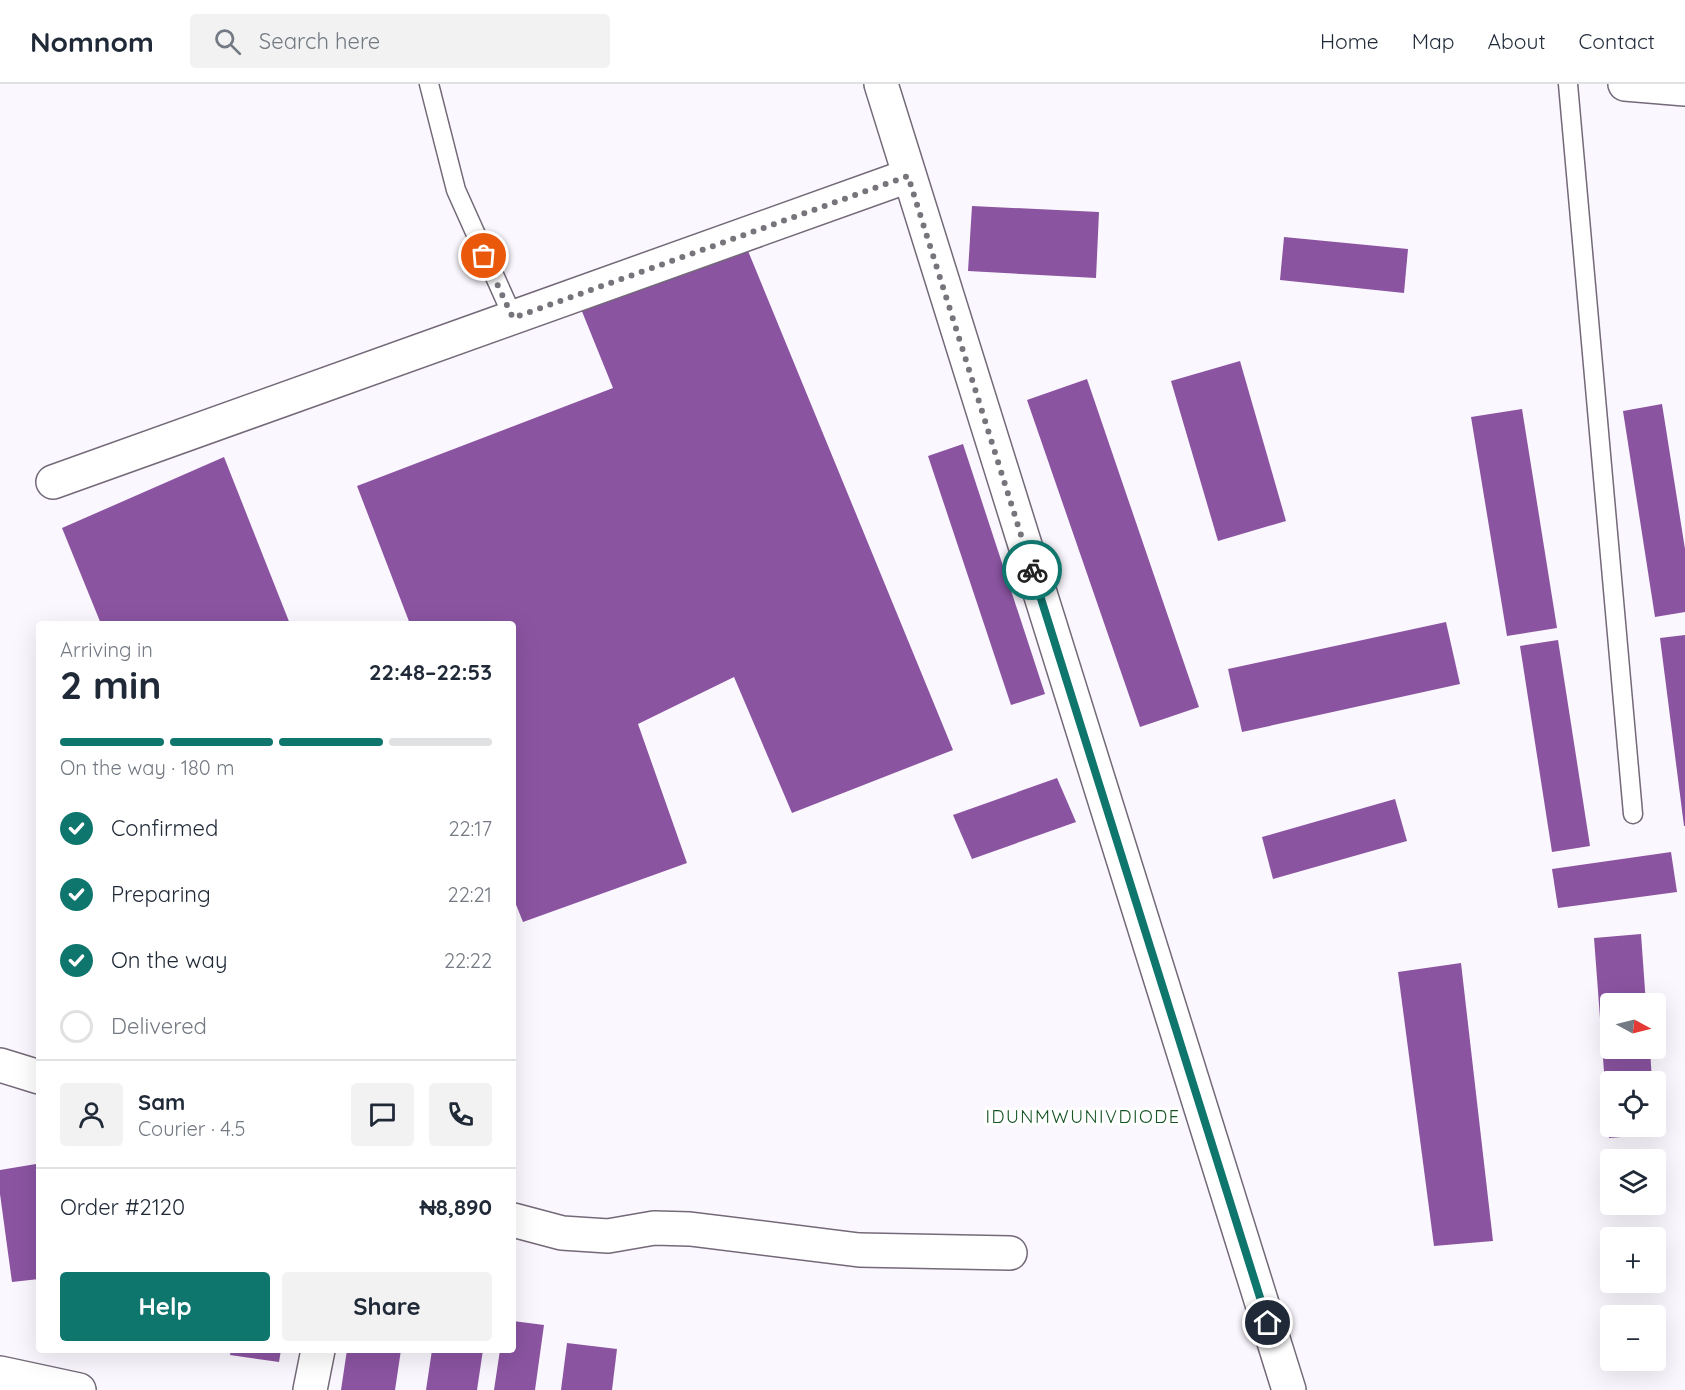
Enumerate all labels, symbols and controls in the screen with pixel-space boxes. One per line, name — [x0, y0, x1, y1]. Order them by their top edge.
search box — [190, 14, 610, 68]
text: Nomnom — [30, 24, 154, 59]
icon: search — [211, 25, 244, 58]
text: Search here — [259, 27, 380, 55]
text: Home — [1320, 28, 1379, 54]
text: Map — [1412, 28, 1455, 54]
text: About — [1488, 28, 1546, 54]
text: Contact — [1579, 28, 1655, 54]
pin — [458, 230, 509, 281]
icon: bag — [467, 239, 500, 272]
courier — [1002, 540, 1062, 600]
icon: bike — [1016, 554, 1049, 587]
text: Arriving in — [60, 637, 153, 662]
text: 22:48–22:53 — [369, 658, 492, 686]
text: 2 min — [60, 660, 162, 709]
text: On the way · 180 m — [60, 755, 234, 780]
icon: check — [60, 812, 93, 845]
text: Confirmed — [111, 814, 218, 842]
text: 22:17 — [448, 816, 492, 841]
icon: check — [60, 878, 93, 911]
text: Preparing — [111, 880, 211, 908]
text: 22:21 — [448, 882, 492, 907]
icon: check — [60, 944, 93, 977]
text: On the way — [111, 946, 227, 974]
text: 22:22 — [444, 948, 492, 973]
north arrow — [1600, 993, 1666, 1059]
map controls — [1600, 993, 1666, 1371]
text: Delivered — [111, 1012, 207, 1040]
button: locate — [1600, 1071, 1666, 1137]
button: person — [60, 1083, 123, 1146]
button: chat — [351, 1083, 414, 1146]
button: phone — [429, 1083, 492, 1146]
text: Sam — [138, 1088, 185, 1116]
district label: IDUNMWUNIVDIODE — [986, 1105, 1180, 1128]
text: Courier · 4.5 — [138, 1116, 245, 1141]
button: layers — [1600, 1149, 1666, 1215]
text: Order #2120 — [60, 1193, 185, 1221]
text: ₦8,890 — [420, 1193, 492, 1221]
button: + — [1600, 1227, 1666, 1293]
button: Help — [60, 1272, 270, 1341]
button: Share — [282, 1272, 492, 1341]
pin — [1242, 1297, 1293, 1348]
button: − — [1600, 1305, 1666, 1371]
icon: home — [1251, 1306, 1284, 1339]

